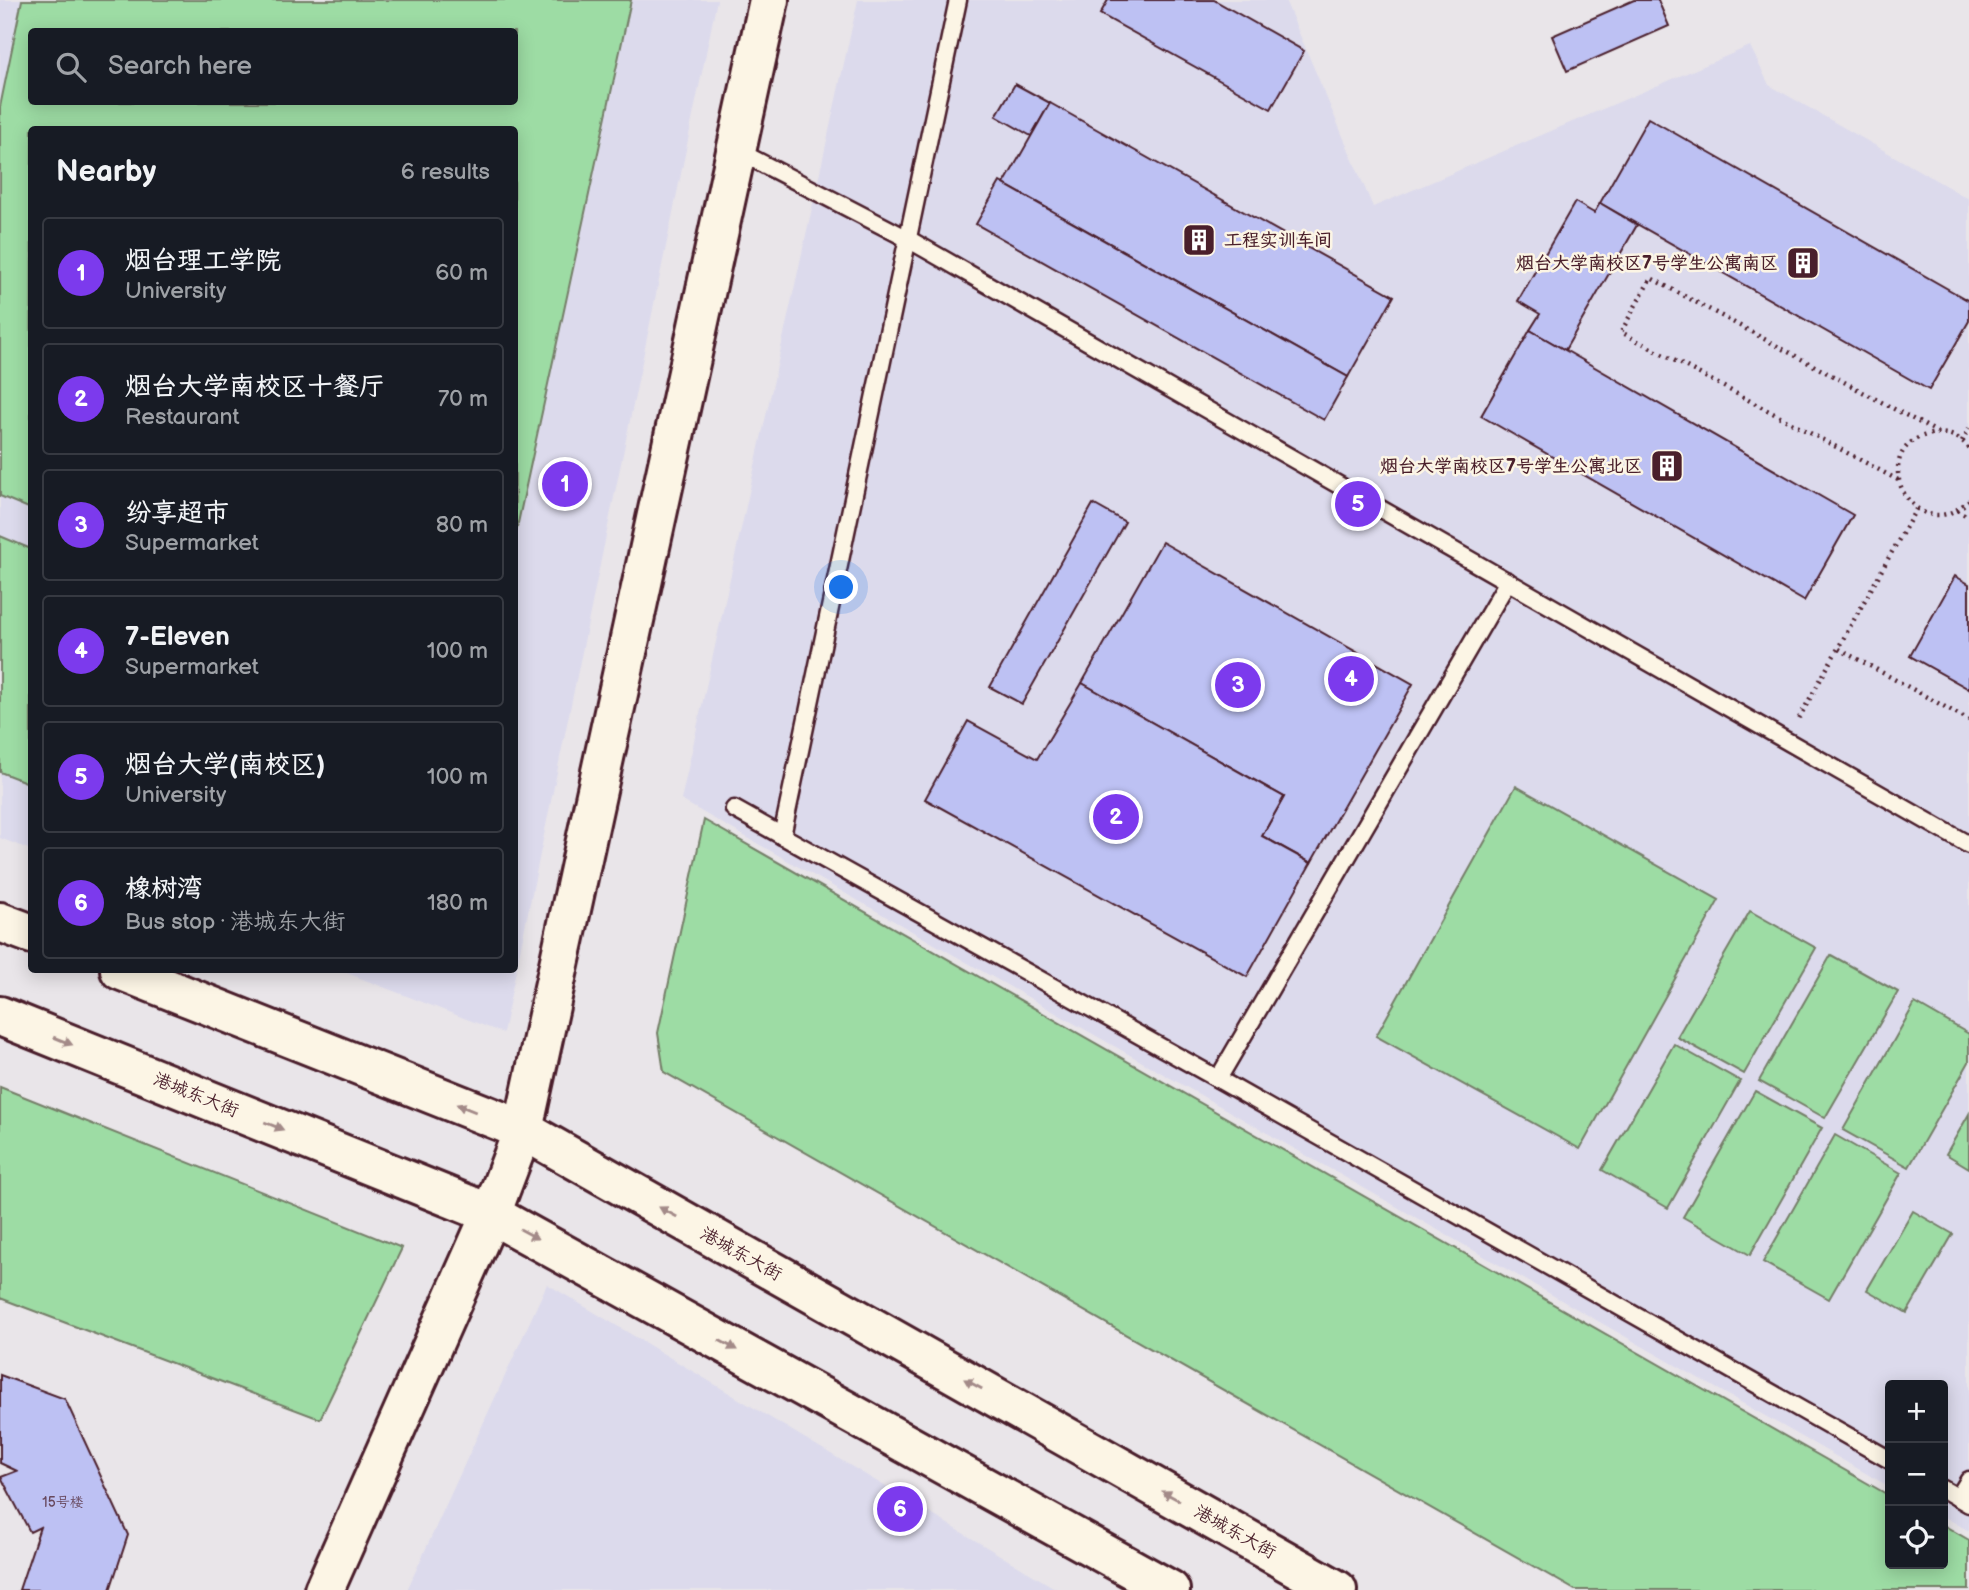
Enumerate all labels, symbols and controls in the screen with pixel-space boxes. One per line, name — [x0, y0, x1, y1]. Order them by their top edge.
search box — [28, 28, 518, 105]
icon: search — [52, 48, 90, 86]
text: Search here — [108, 51, 252, 82]
text: Nearby — [56, 154, 156, 190]
text: 6 results — [401, 158, 490, 186]
building icon: 工程实训车间 — [1180, 221, 1218, 259]
place label: 工程实训车间 — [1224, 230, 1332, 251]
building icon: 烟台大学南校区7号学生公寓南区 — [1784, 244, 1822, 282]
text: 烟台理工学院 — [125, 246, 281, 277]
place label: 烟台大学南校区7号学生公寓南区 — [1516, 253, 1778, 274]
text: 1 — [76, 259, 86, 287]
text: 60 m — [435, 259, 488, 287]
text: University — [125, 277, 226, 305]
text: 烟台大学南校区十餐厅 — [125, 372, 385, 403]
text: 2 — [74, 385, 88, 413]
text: 70 m — [438, 385, 488, 413]
text: Restaurant — [125, 403, 239, 431]
building icon: 烟台大学南校区7号学生公寓北区 — [1648, 447, 1686, 485]
place label: 烟台大学南校区7号学生公寓北区 — [1380, 456, 1642, 477]
pin: 1 — [542, 458, 588, 510]
pin: 5 — [1335, 478, 1381, 530]
text: 纷享超市 — [125, 498, 229, 529]
text: 3 — [74, 511, 88, 539]
text: 80 m — [436, 511, 488, 539]
text: Supermarket — [125, 529, 259, 557]
your location — [824, 570, 858, 604]
text: 7-Eleven — [125, 622, 230, 653]
text: 4 — [74, 637, 88, 665]
text: 100 m — [427, 637, 488, 665]
text: Supermarket — [125, 653, 259, 681]
pin: 4 — [1328, 653, 1374, 705]
pin: 3 — [1215, 659, 1261, 711]
text: 烟台大学(南校区) — [125, 750, 325, 781]
text: 5 — [74, 763, 88, 791]
text: 100 m — [427, 763, 488, 791]
text: University — [125, 781, 226, 809]
pin: 2 — [1093, 791, 1139, 843]
text: 橡树湾 — [125, 874, 203, 905]
text: 6 — [74, 889, 88, 917]
text: 180 m — [427, 889, 488, 917]
text: Bus stop · 港城东大街 — [125, 908, 345, 936]
one-way arrow — [53, 1036, 74, 1047]
street label: 港城东大街 — [150, 1068, 242, 1122]
one-way arrow — [456, 1102, 477, 1113]
one-way arrow — [264, 1121, 285, 1132]
one-way arrow — [658, 1206, 678, 1218]
street label: 港城东大街 — [697, 1223, 785, 1285]
one-way arrow — [519, 1228, 539, 1240]
one-way arrow — [718, 1339, 737, 1351]
one-way arrow — [963, 1378, 982, 1390]
map controls — [1885, 1380, 1948, 1569]
button: + — [1885, 1380, 1948, 1443]
button: − — [1885, 1443, 1948, 1506]
pin: 6 — [877, 1483, 923, 1535]
one-way arrow — [1161, 1490, 1180, 1502]
house number: 15号楼 — [42, 1494, 84, 1511]
street label: 港城东大街 — [1191, 1501, 1279, 1563]
button: locate — [1885, 1506, 1948, 1569]

